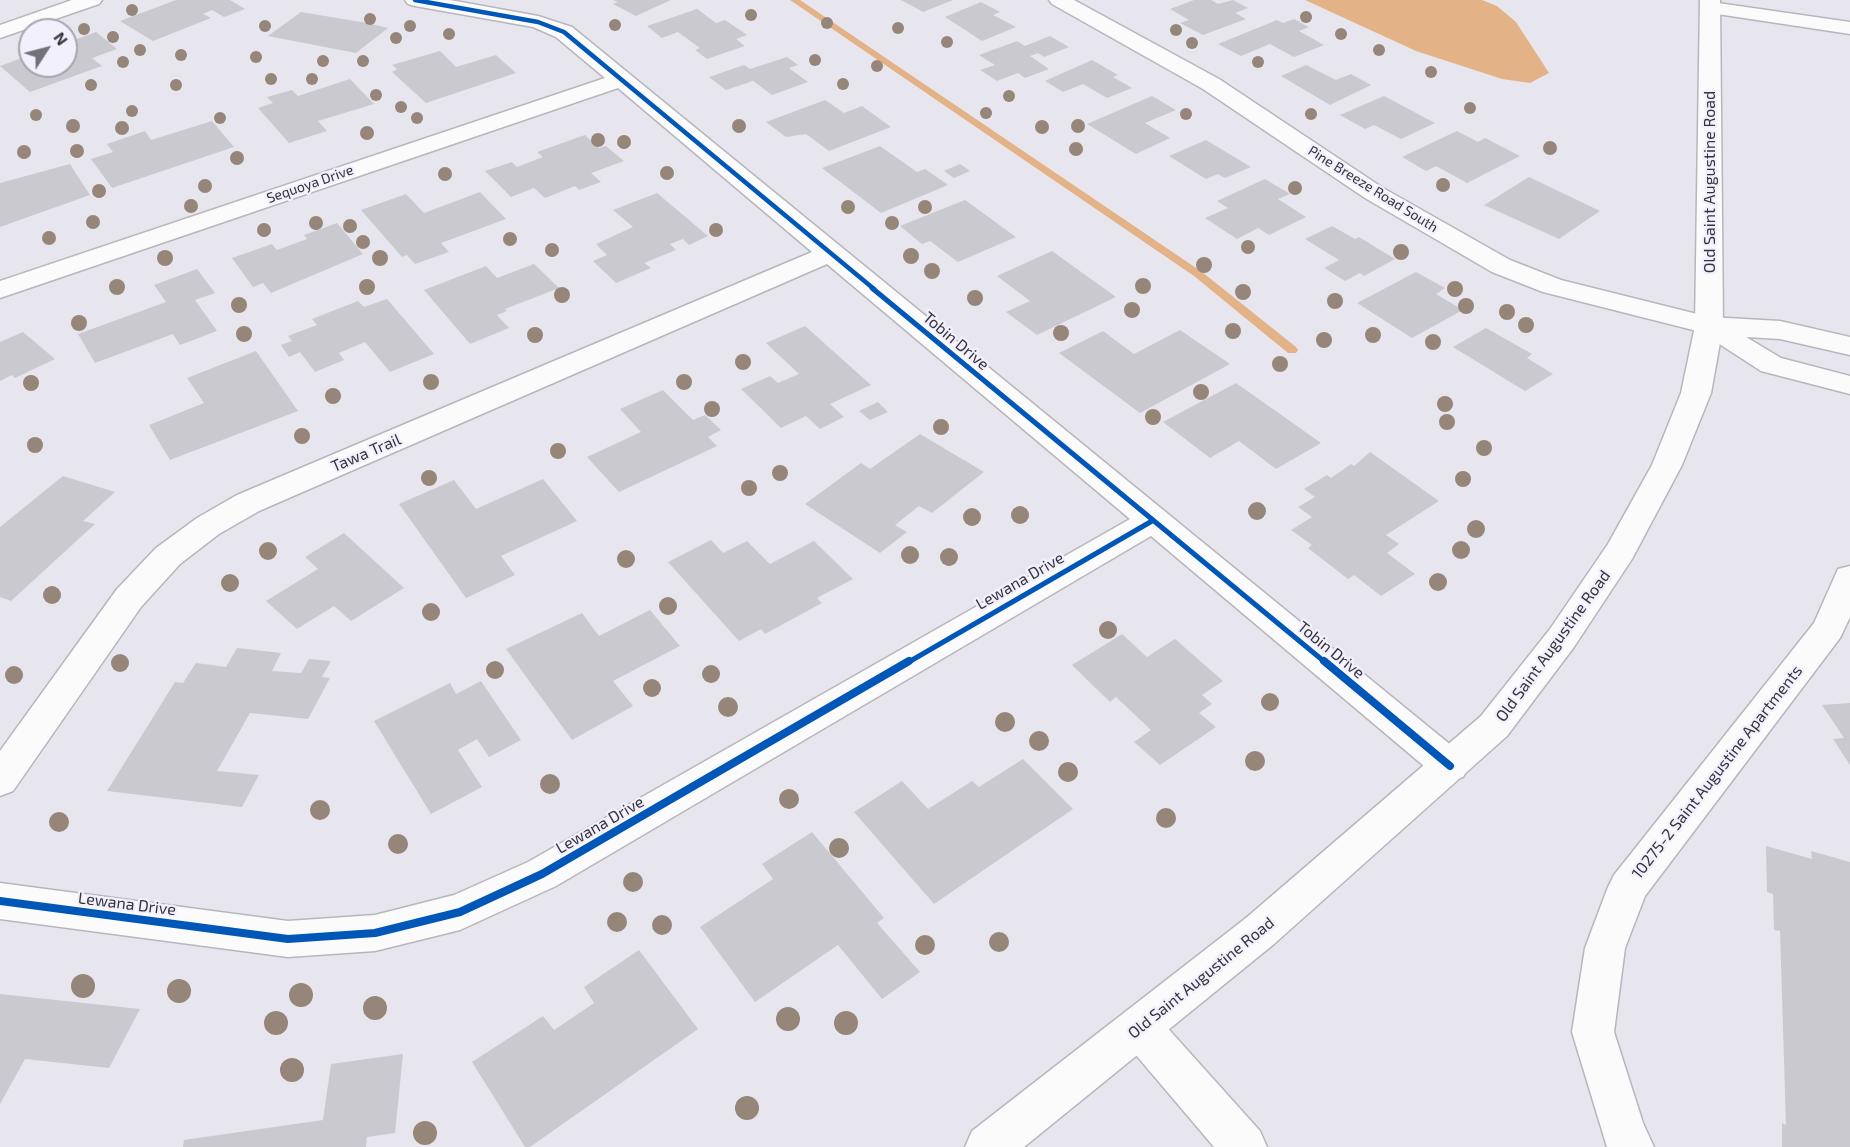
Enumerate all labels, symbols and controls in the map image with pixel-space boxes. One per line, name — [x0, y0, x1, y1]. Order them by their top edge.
north arrow — [18, 18, 78, 78]
text: N — [50, 28, 72, 49]
street label: Old Saint Augustine Road — [1700, 91, 1720, 273]
street label: Pine Breeze Road South — [1305, 142, 1441, 236]
street label: Sequoya Drive — [264, 161, 356, 207]
street label: Tobin Drive — [919, 308, 993, 374]
street label: Tawa Trail — [328, 430, 404, 476]
street label: Lewana Drive — [973, 548, 1067, 614]
street label: Old Saint Augustine Road — [1492, 567, 1614, 725]
street label: Tobin Drive — [1294, 617, 1368, 683]
street label: 10275-2 Saint Augustine Apartments — [1628, 661, 1806, 883]
street label: Lewana Drive — [553, 792, 647, 858]
street label: Lewana Drive — [77, 888, 177, 920]
street label: Old Saint Augustine Road — [1124, 913, 1278, 1043]

